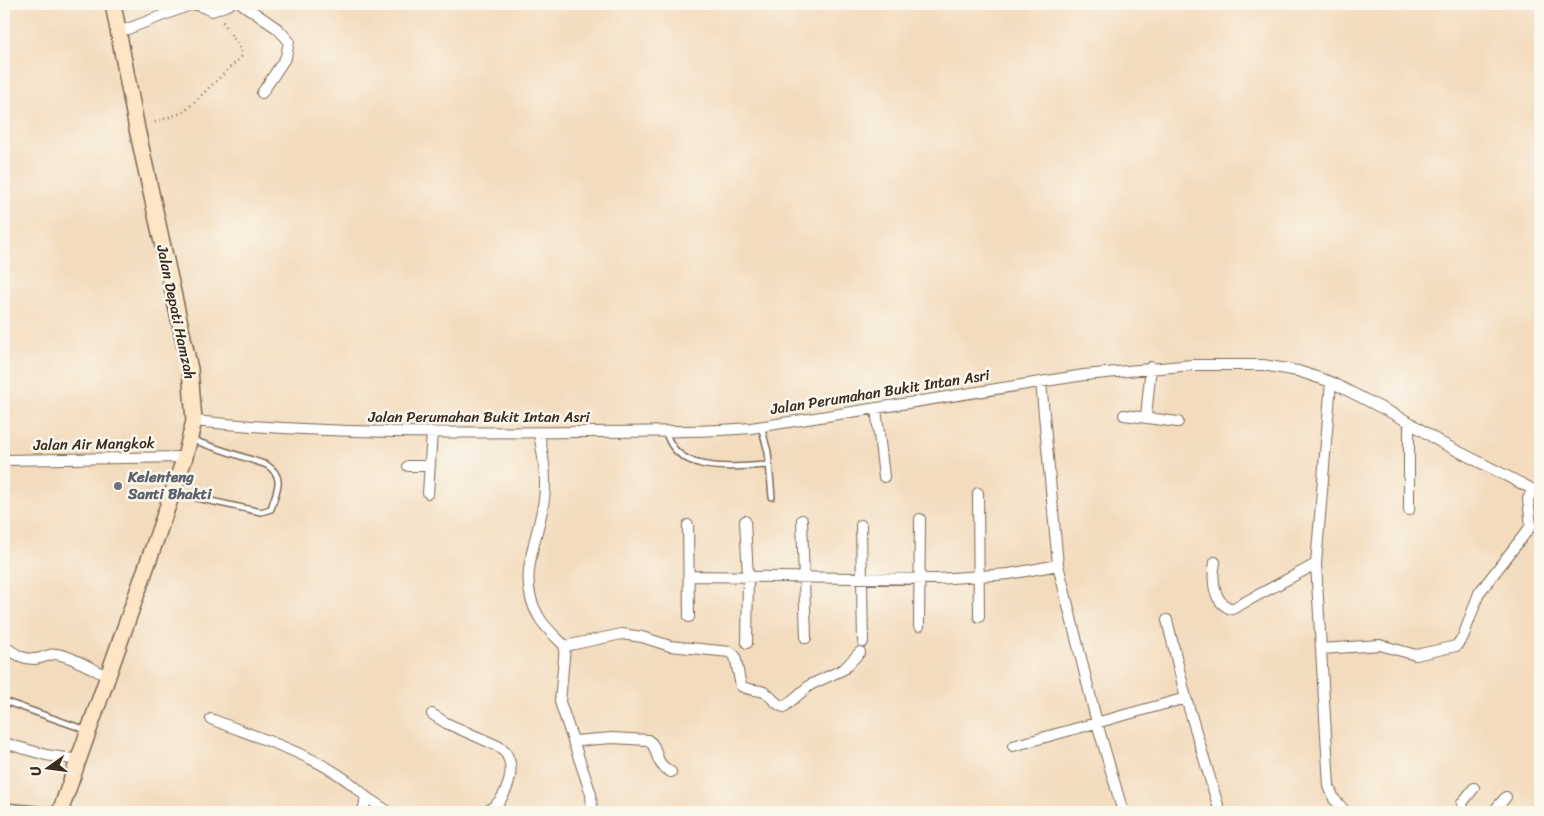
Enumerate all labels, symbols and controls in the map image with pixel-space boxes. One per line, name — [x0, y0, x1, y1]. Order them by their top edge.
street label: Jalan Depati Hamzah — [149, 241, 203, 382]
street label: Jalan Perumahan Bukit Intan Asri — [768, 362, 992, 422]
street label: Jalan Perumahan Bukit Intan Asri — [367, 404, 591, 430]
street label: Jalan Air Mangkok — [32, 430, 156, 458]
place label: Kelenteng Santi Bhakti — [127, 464, 212, 507]
marker: Kelenteng Santi Bhakti — [112, 480, 124, 492]
north arrow — [22, 744, 72, 794]
text: U — [22, 763, 49, 779]

